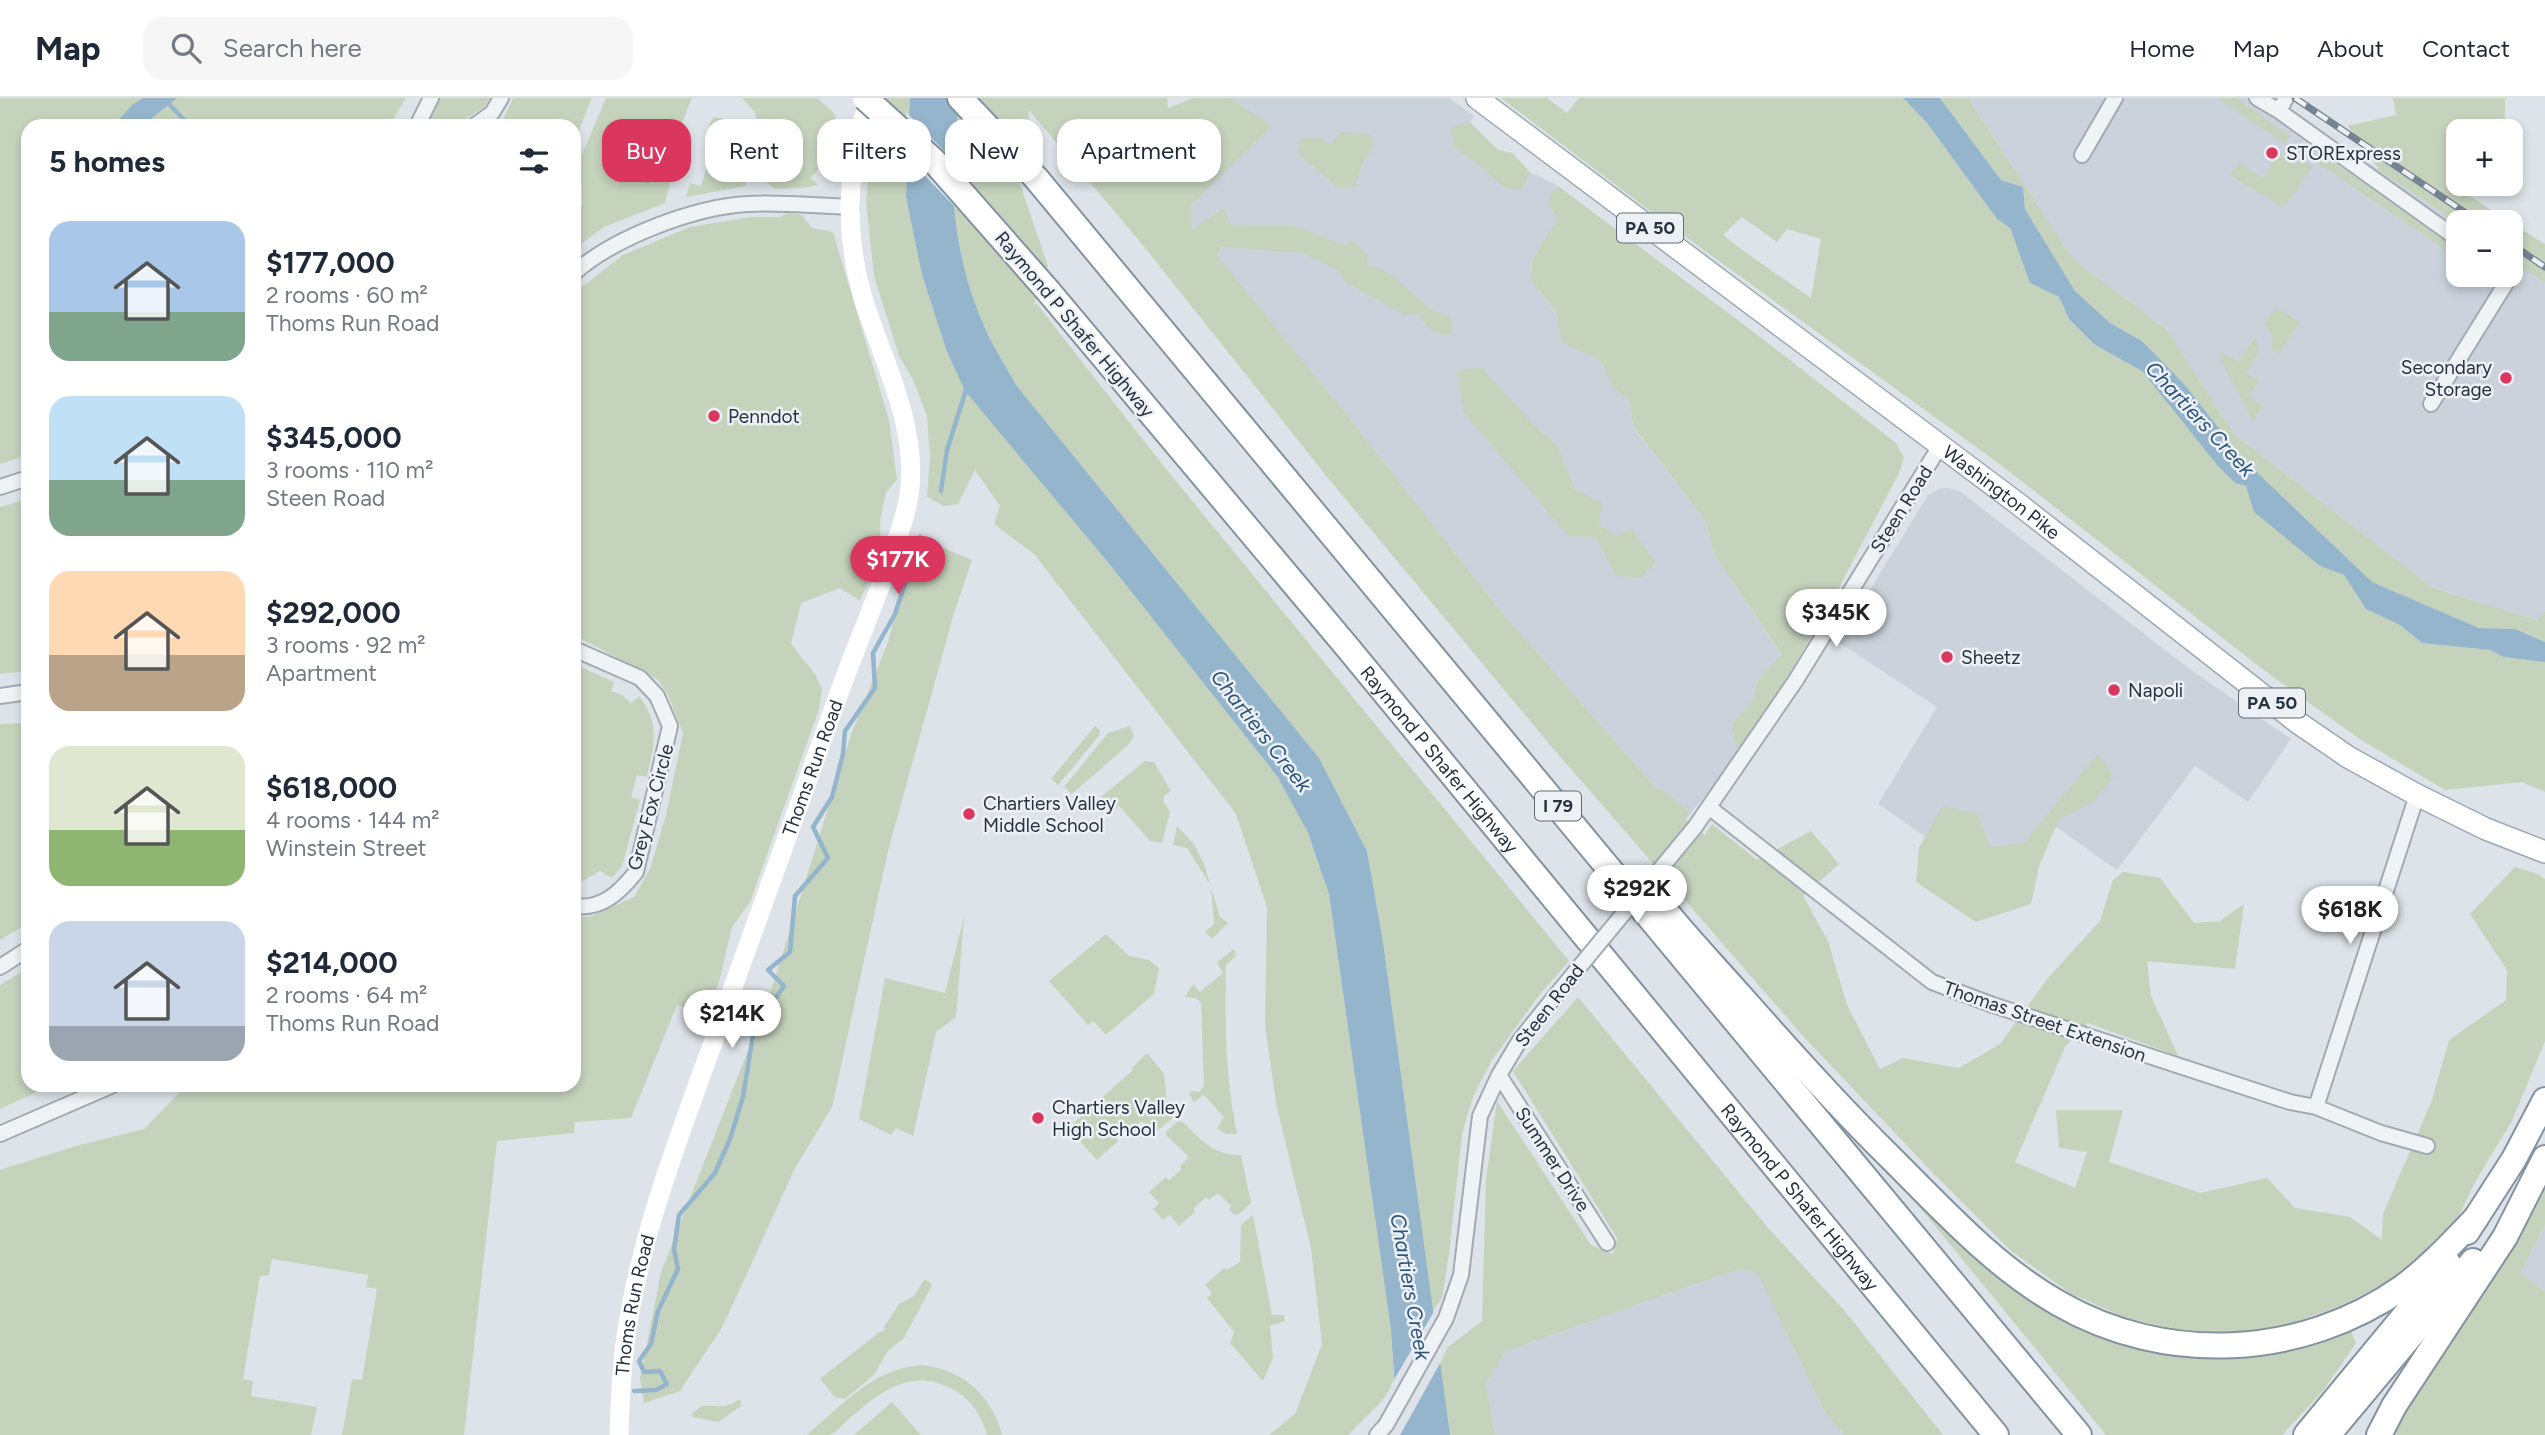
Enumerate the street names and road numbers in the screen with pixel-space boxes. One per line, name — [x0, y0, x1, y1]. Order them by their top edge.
road number: PA 50 — [1617, 214, 1683, 243]
street label: Raymond P Shafer Highway — [990, 227, 1159, 422]
street label: Washington Pike — [1938, 440, 2064, 544]
street label: Steen Road — [1866, 461, 1937, 557]
street label: Raymond P Shafer Highway — [1355, 661, 1523, 858]
road number: PA 50 — [2239, 688, 2305, 718]
street label: Thoms Run Road — [777, 697, 848, 839]
street label: Grey Fox Circle — [623, 741, 678, 873]
road number: I 79 — [1535, 792, 1581, 820]
street label: Steen Road — [1510, 959, 1589, 1051]
street label: Thomas Street Extension — [1941, 976, 2149, 1067]
street label: Raymond P Shafer Highway — [1716, 1099, 1883, 1296]
street label: Summer Drive — [1510, 1103, 1595, 1216]
street label: Thoms Run Road — [611, 1232, 659, 1377]

